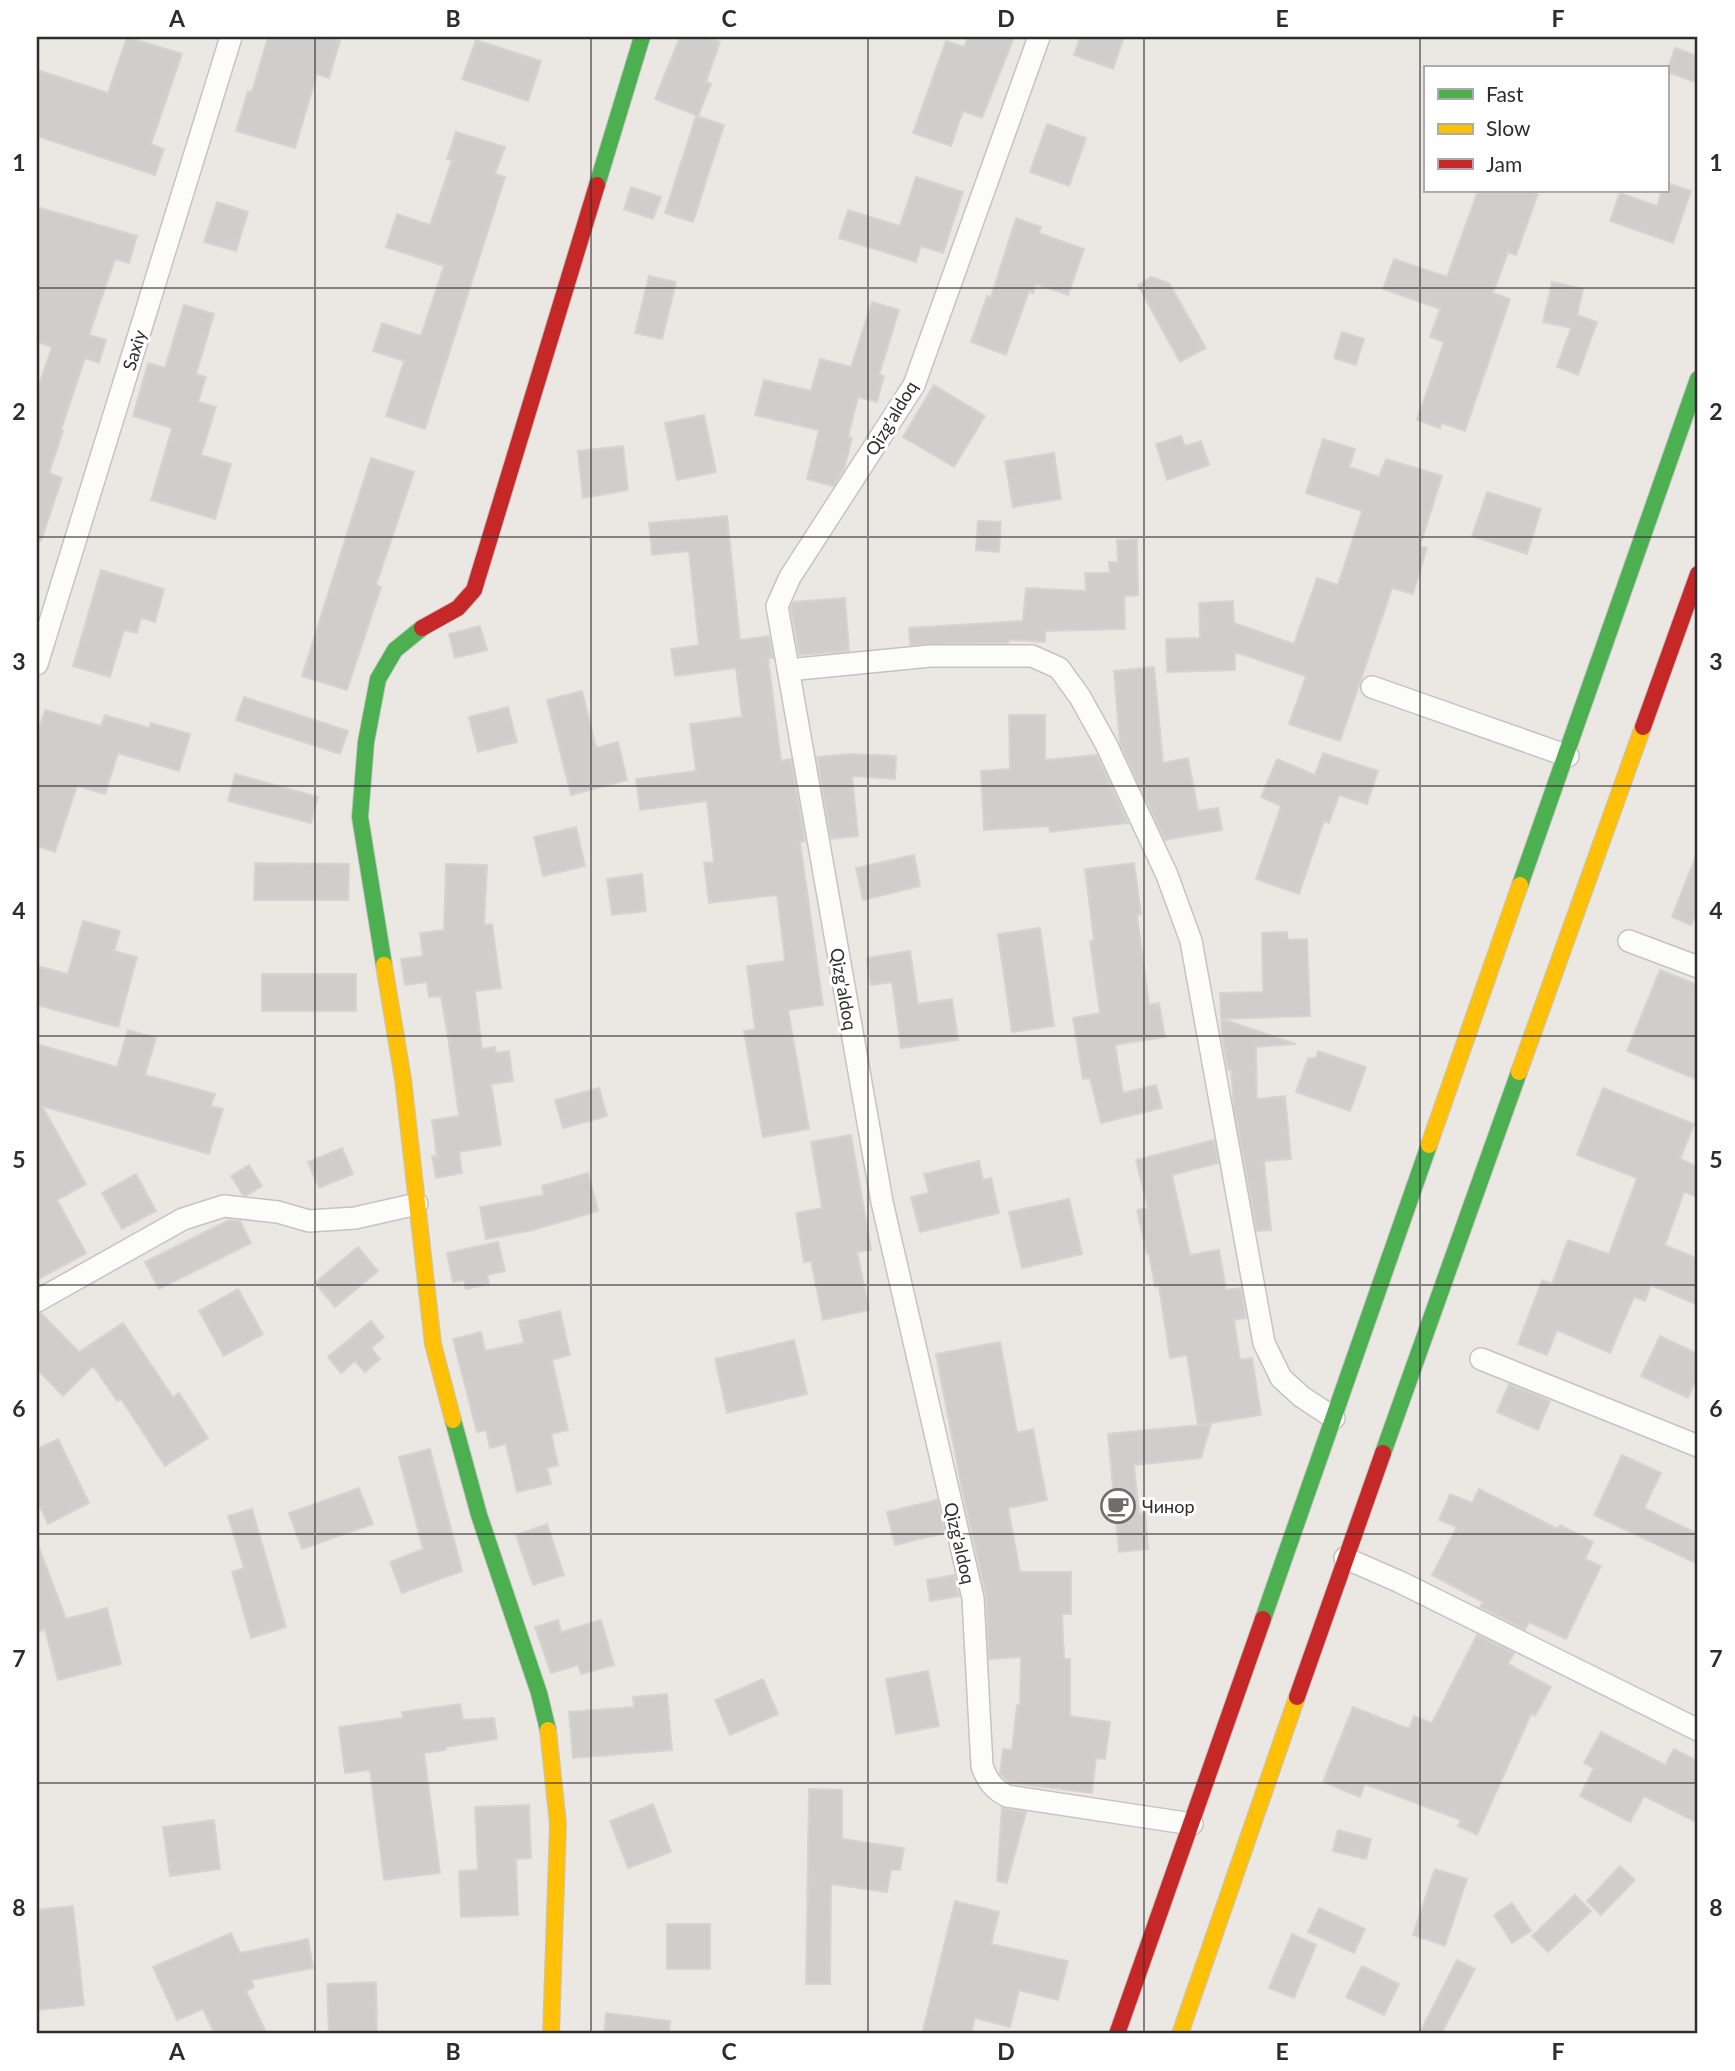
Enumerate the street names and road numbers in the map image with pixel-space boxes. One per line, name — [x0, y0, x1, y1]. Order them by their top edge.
street label: Saxiy — [117, 326, 151, 373]
street label: Qizg'aldoq — [860, 377, 922, 459]
street label: Qizg'aldoq — [826, 946, 862, 1032]
street label: Qizg'aldoq — [940, 1500, 980, 1586]

